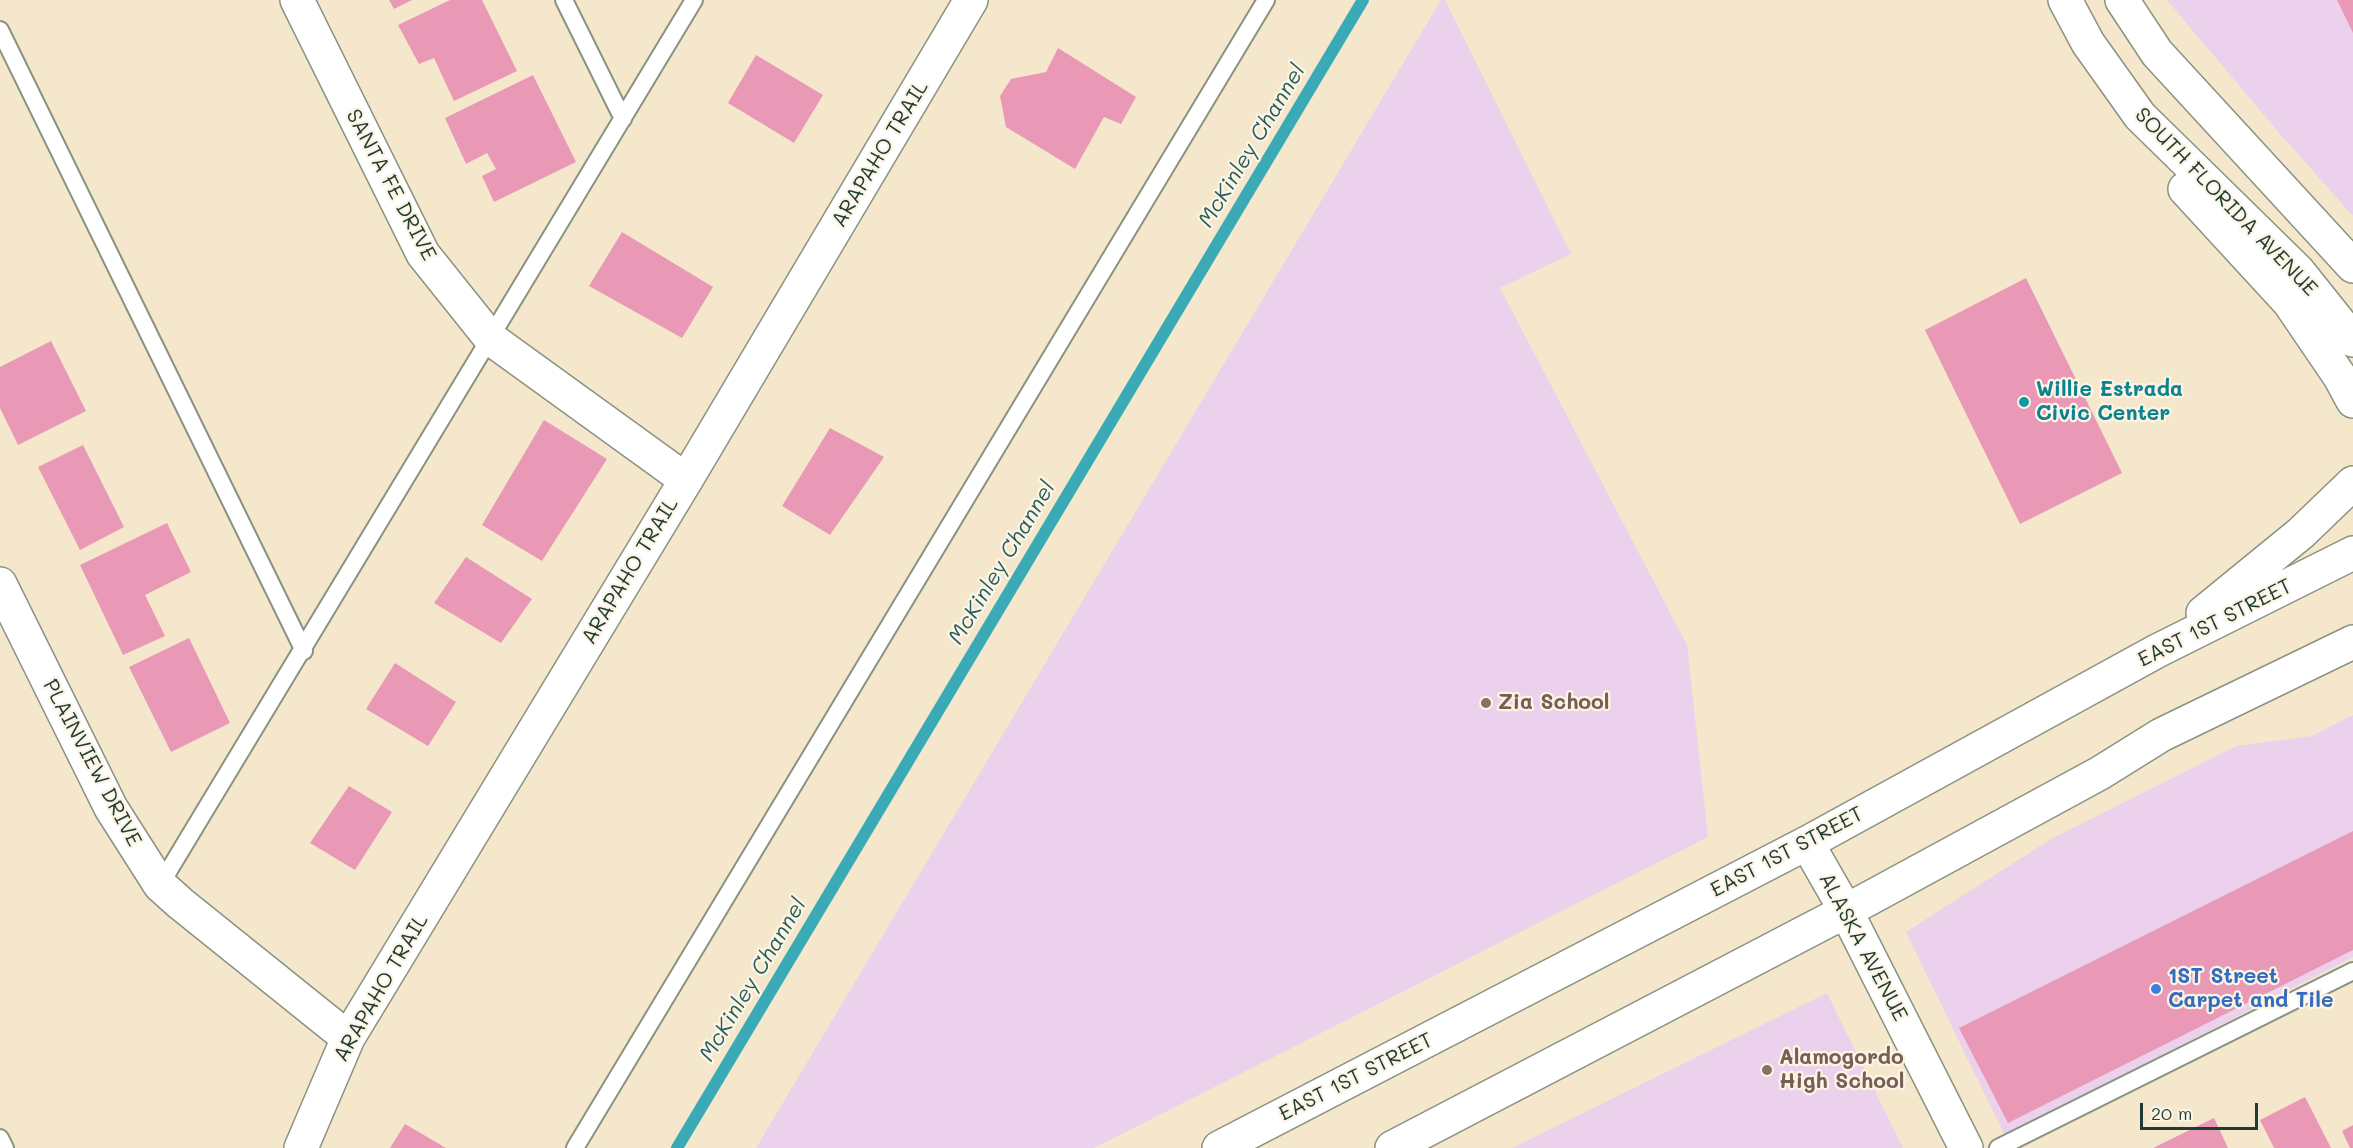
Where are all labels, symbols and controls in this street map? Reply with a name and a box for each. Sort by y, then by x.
water label: McKinley Channel [1193,60,1311,232]
street label: ARAPAHO TRAIL [826,76,934,232]
street label: SOUTH FLORIDA AVENUE [2129,103,2323,301]
street label: SANTA FE DRIVE [340,105,442,265]
place label: Willie Estrada Civic Center [2036,377,2183,427]
marker: Willie Estrada Civic Center [2017,395,2031,409]
water label: McKinley Channel [943,477,1061,649]
street label: ARAPAHO TRAIL [576,493,684,649]
street label: EAST 1ST STREET [2134,573,2296,673]
street label: PLAINVIEW DRIVE [37,675,147,851]
place label: Zia School [1498,690,1610,716]
marker: Zia School [1479,696,1493,710]
street label: EAST 1ST STREET [1706,801,1868,903]
street label: ALASKA AVENUE [1813,869,1913,1025]
water label: McKinley Channel [694,894,812,1066]
street label: ARAPAHO TRAIL [328,910,434,1066]
place label: 1ST Street Carpet and Tile [2168,964,2334,1014]
marker: 1ST Street Carpet and Tile [2149,982,2163,996]
street label: EAST 1ST STREET [1275,1027,1437,1127]
place label: Alamogordo High School [1779,1045,1904,1095]
marker: Alamogordo High School [1760,1063,1774,1077]
scale bar [2143,1091,2262,1129]
text: 20 m [2151,1101,2192,1125]

